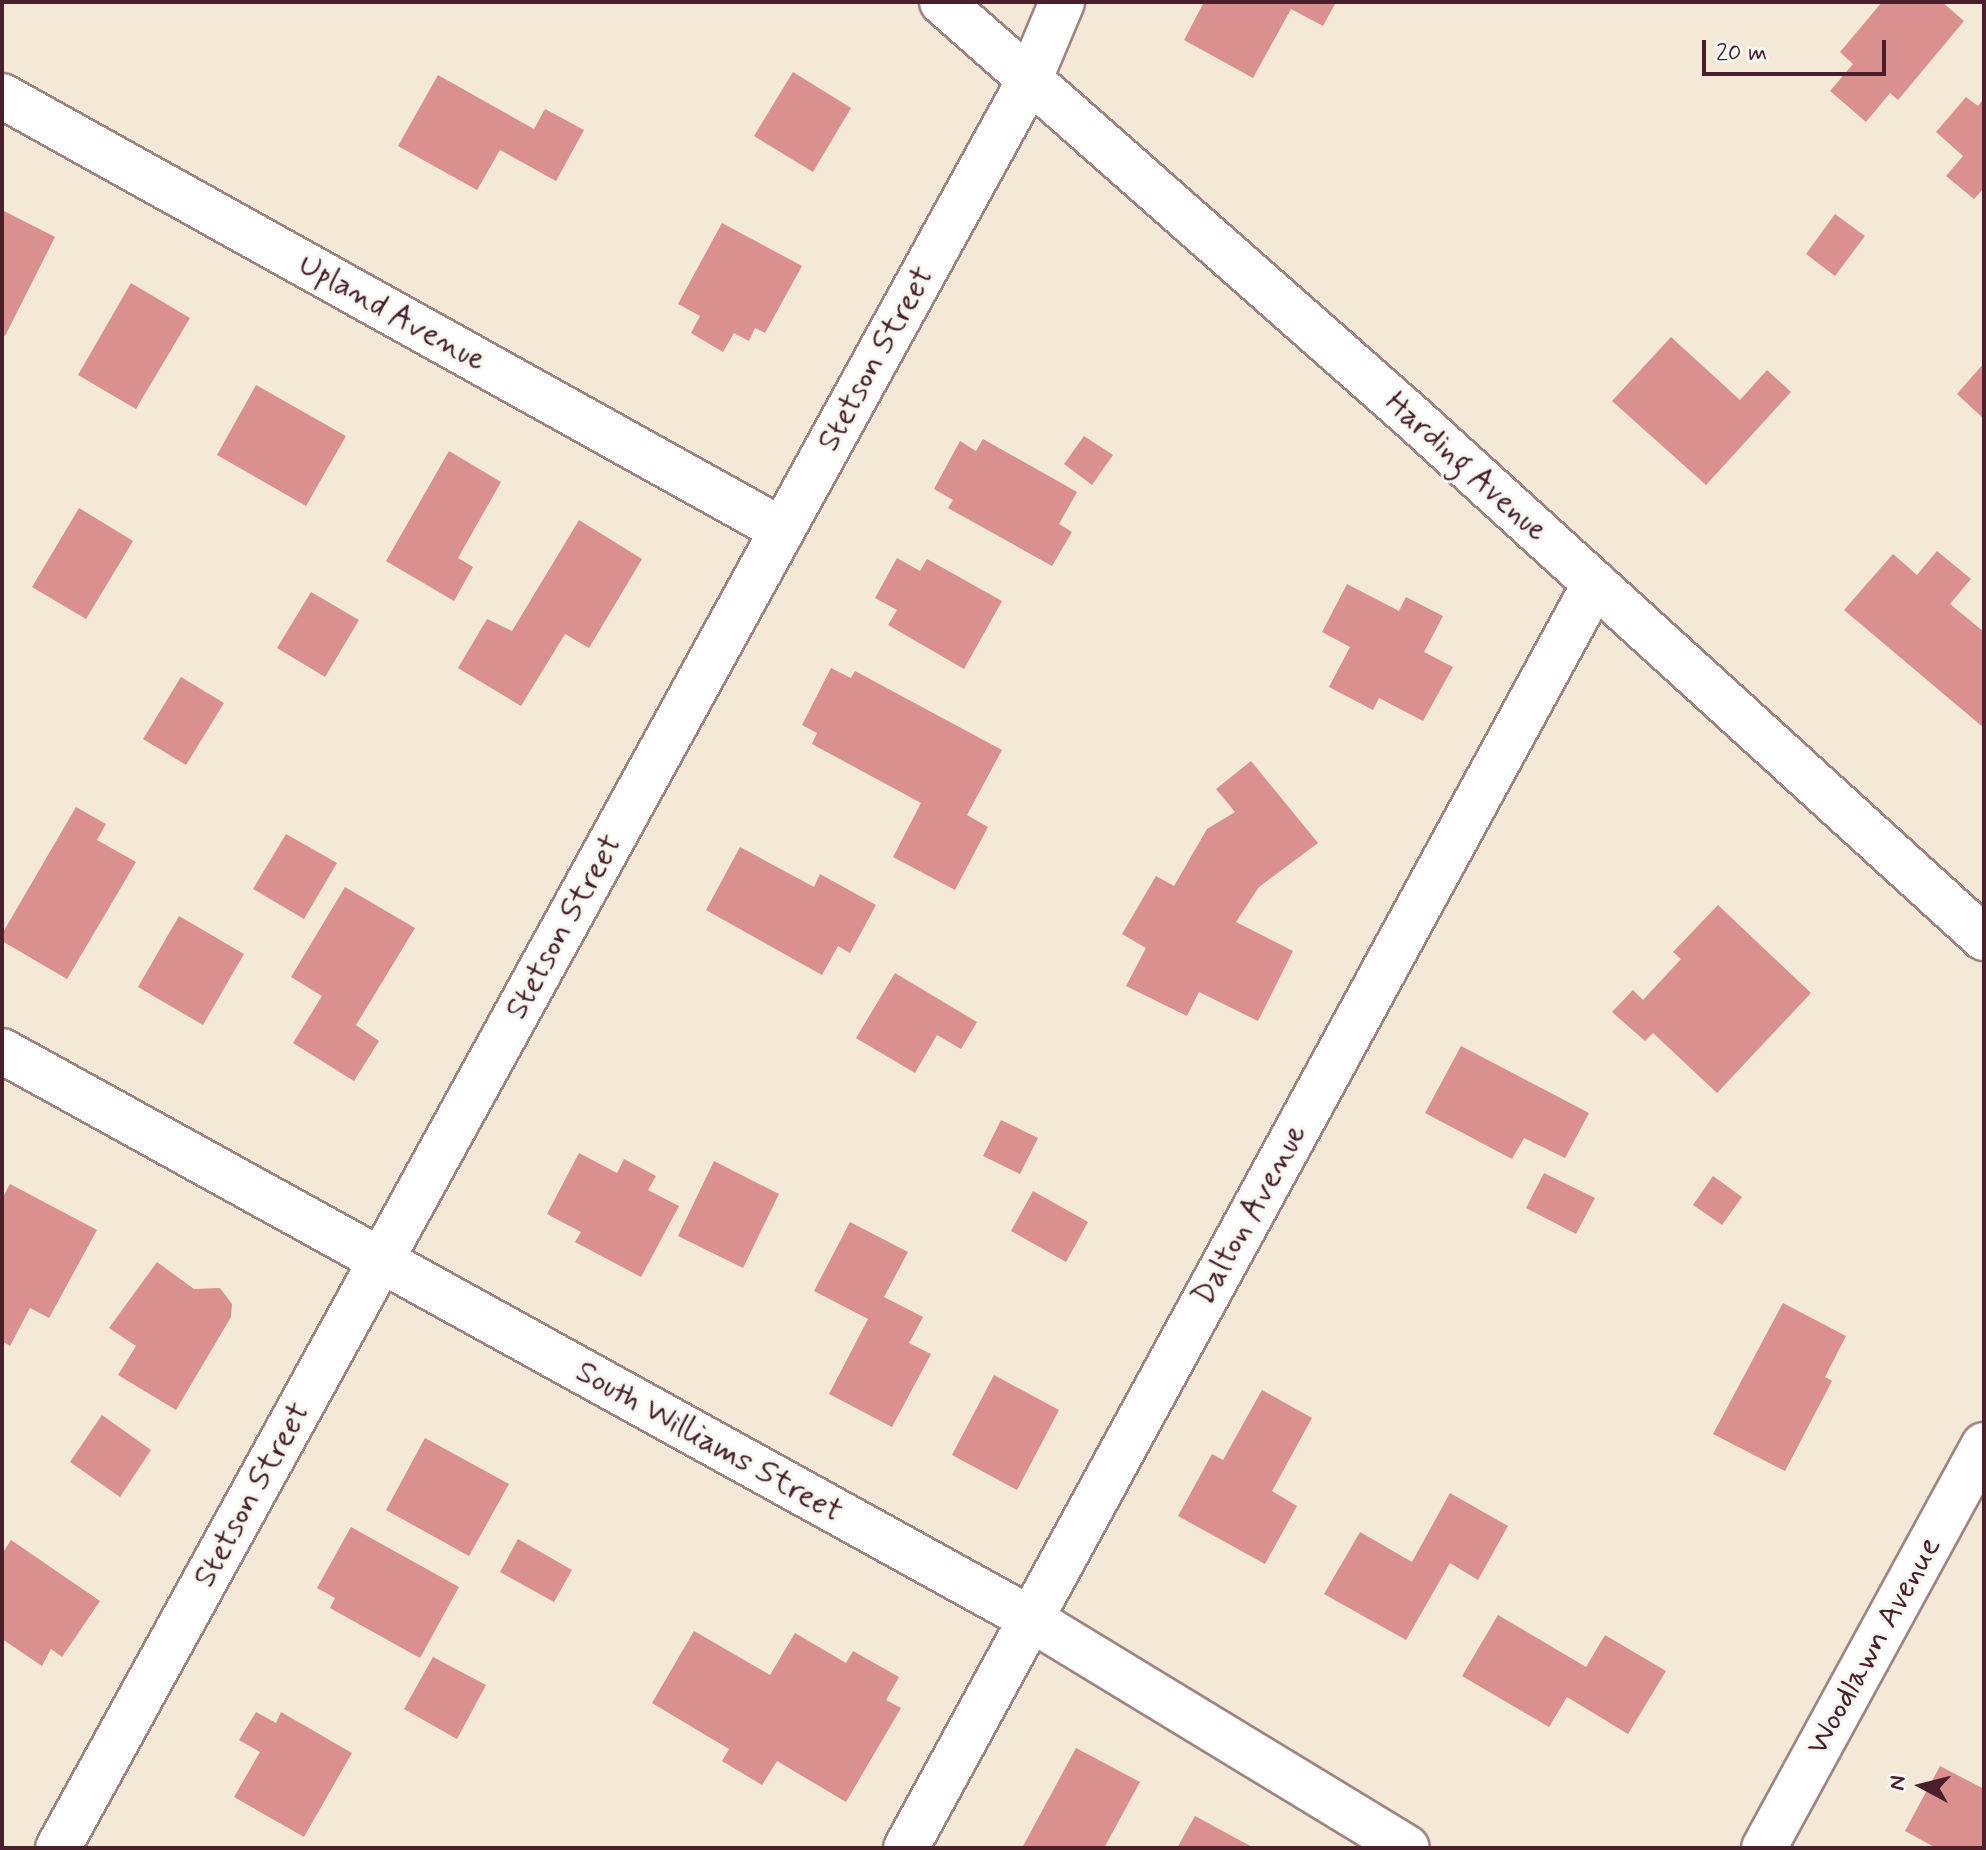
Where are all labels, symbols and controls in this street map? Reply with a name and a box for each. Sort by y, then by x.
scale bar [1706,24,1890,74]
text: 20 m [1716,38,1767,69]
street label: Upland Avenue [293,246,491,380]
street label: Stetson Street [810,261,942,457]
street label: Harding Avenue [1374,381,1558,553]
street label: Stetson Street [498,829,630,1025]
street label: Dalton Avenue [1185,1119,1315,1311]
street label: South Williams Street [570,1353,848,1531]
street label: Stetson Street [186,1397,318,1593]
street label: Woodlawn Avenue [1798,1529,1950,1763]
north arrow [1882,1746,1962,1826]
text: N [1883,1774,1913,1792]

